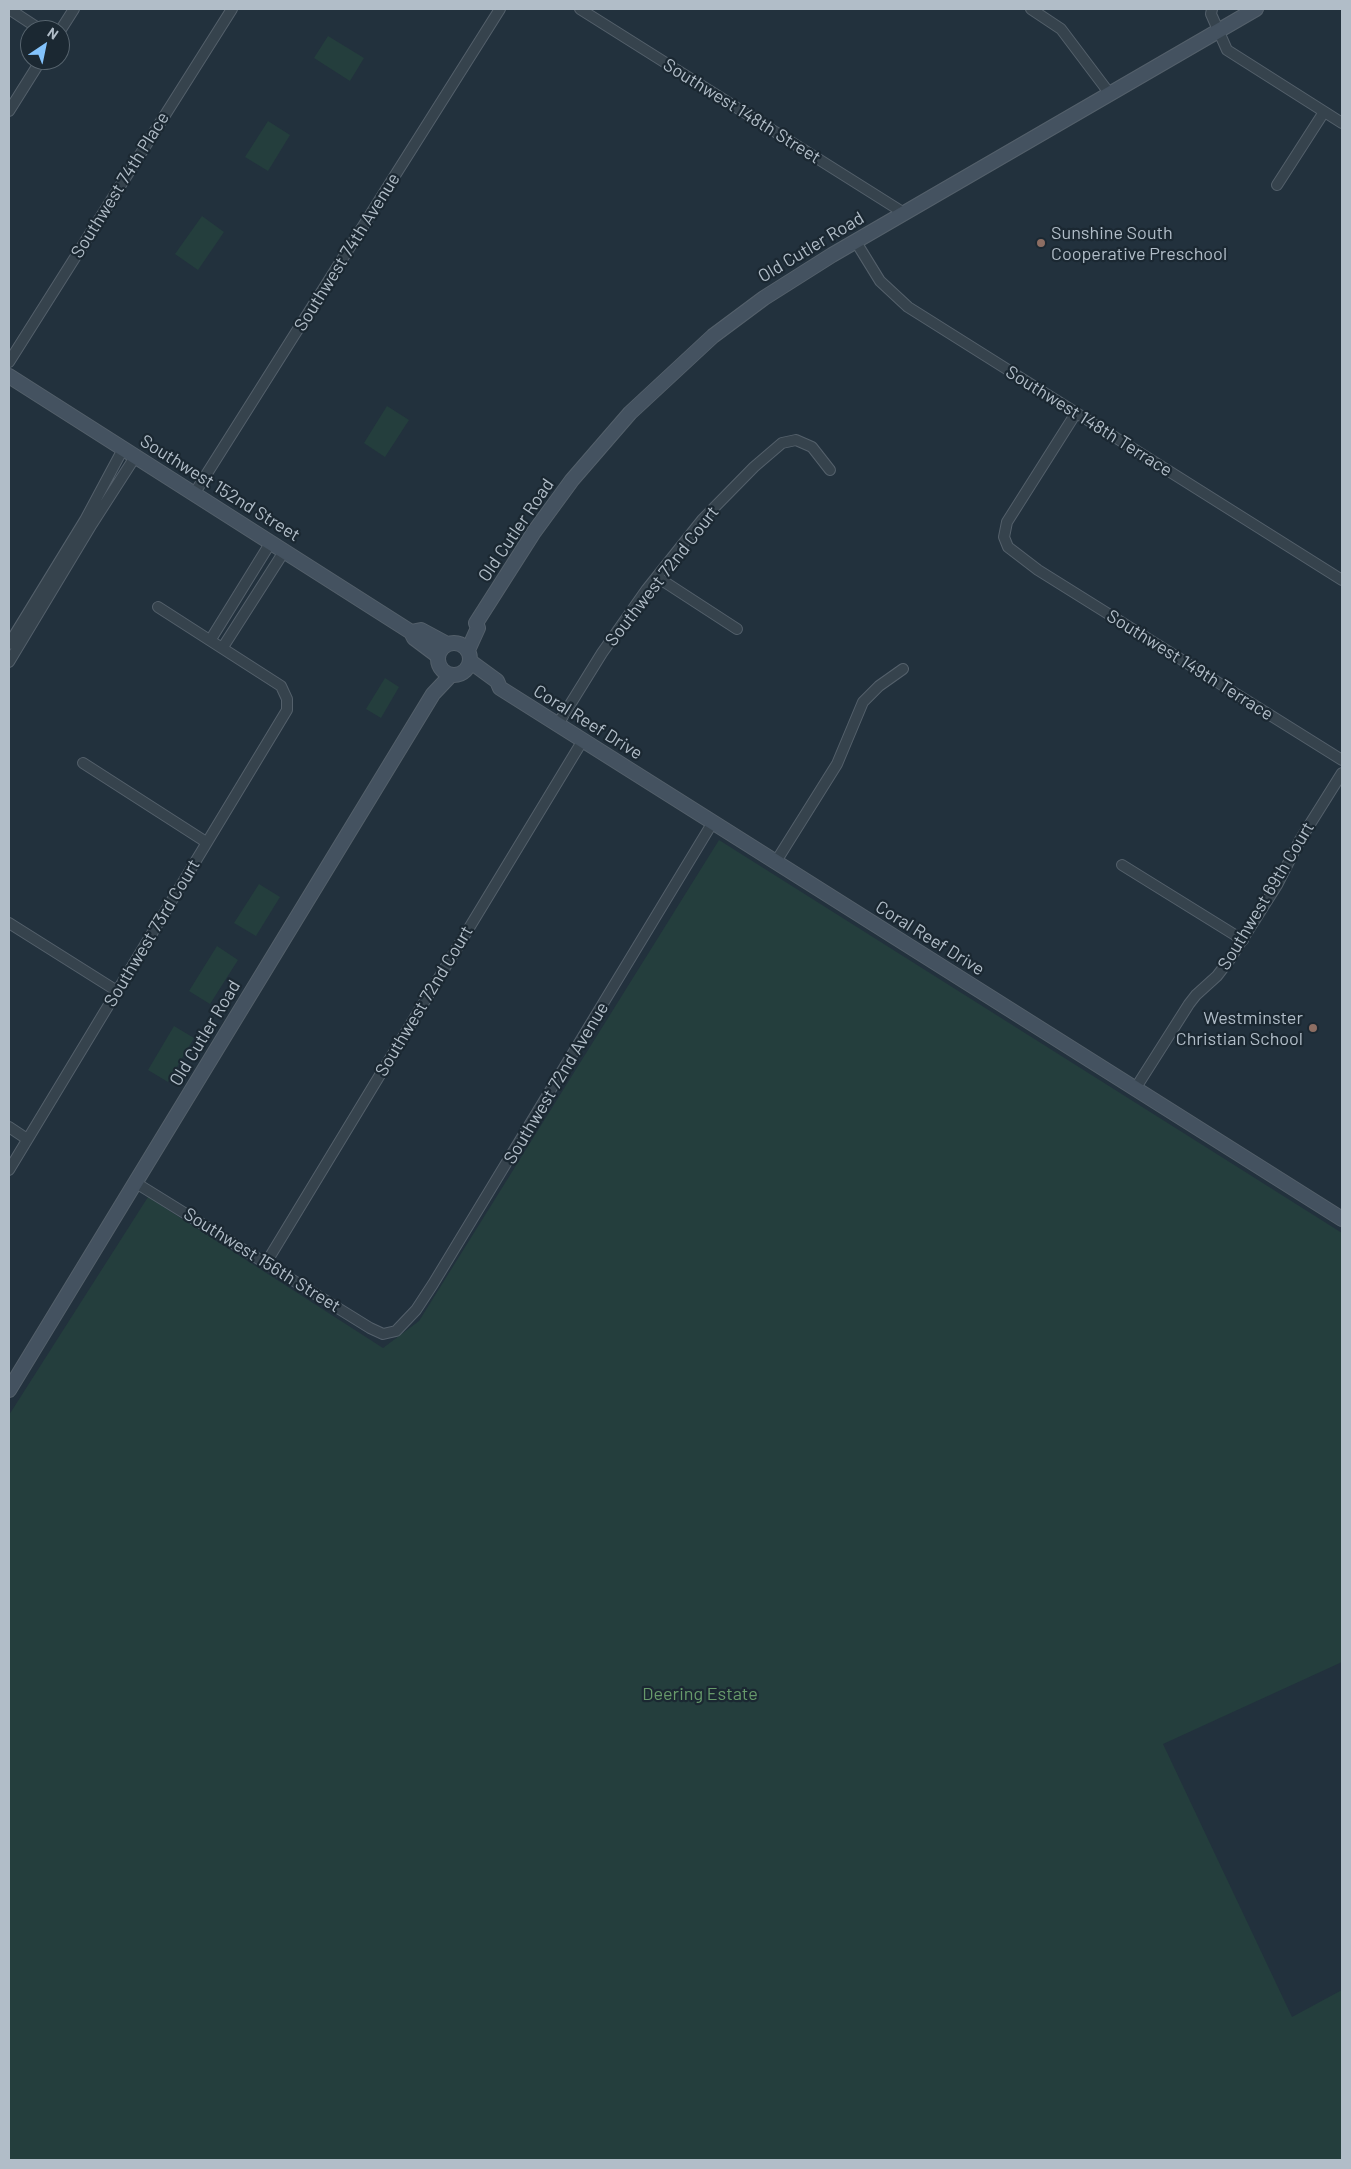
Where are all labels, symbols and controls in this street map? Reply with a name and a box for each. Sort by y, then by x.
north arrow [20,20,70,70]
text: N [44,23,62,43]
street label: Southwest 148th Street [659,54,825,168]
street label: Southwest 74th Place [66,108,174,262]
street label: Southwest 74th Avenue [289,169,405,335]
street label: Old Cutler Road [754,207,868,287]
place label: Sunshine South Cooperative Preschool [1051,222,1227,264]
marker: Sunshine South Cooperative Preschool [1035,237,1047,249]
street label: Southwest 148th Terrace [1002,361,1176,481]
street label: Southwest 152nd Street [136,430,304,546]
street label: Old Cutler Road [474,474,558,586]
street label: Southwest 72nd Court [601,502,723,650]
street label: Southwest 149th Terrace [1103,605,1277,725]
street label: Coral Reef Drive [530,680,646,764]
street label: Southwest 69th Court [1213,818,1319,974]
street label: Southwest 73rd Court [99,855,205,1011]
street label: Coral Reef Drive [872,896,988,980]
street label: Southwest 72nd Court [370,922,478,1080]
street label: Old Cutler Road [165,976,245,1090]
street label: Southwest 72nd Avenue [499,998,613,1168]
place label: Westminster Christian School [1176,1007,1303,1050]
marker: Westminster Christian School [1307,1022,1319,1034]
street label: Southwest 156th Street [180,1203,344,1317]
park label: Deering Estate [642,1683,758,1705]

